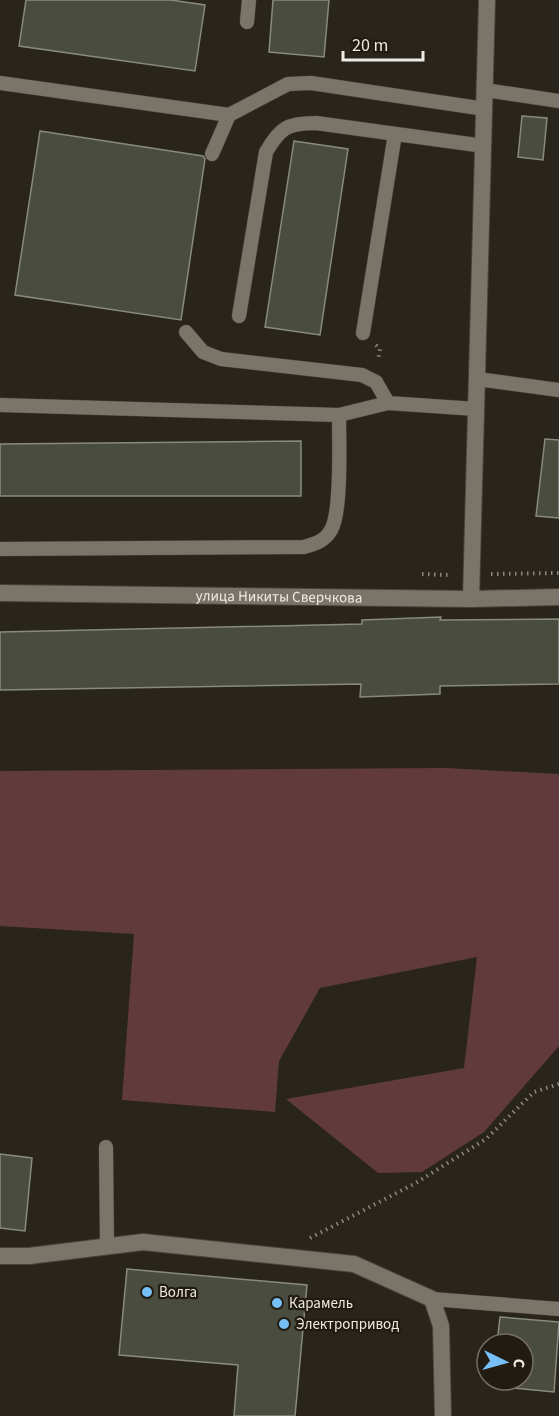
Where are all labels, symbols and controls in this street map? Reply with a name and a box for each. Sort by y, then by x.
scale bar [343,24,422,62]
text: 20 m [352,33,388,58]
street label: улица Никиты Сверчкова [195,585,362,608]
place label: Волга [159,1282,197,1303]
marker: Волга [140,1285,154,1299]
place label: Карамель [289,1293,353,1314]
marker: Карамель [270,1296,284,1310]
place label: Электропривод [296,1314,399,1335]
marker: Электропривод [277,1317,291,1331]
north arrow [475,1332,535,1392]
text: С [508,1358,530,1369]

